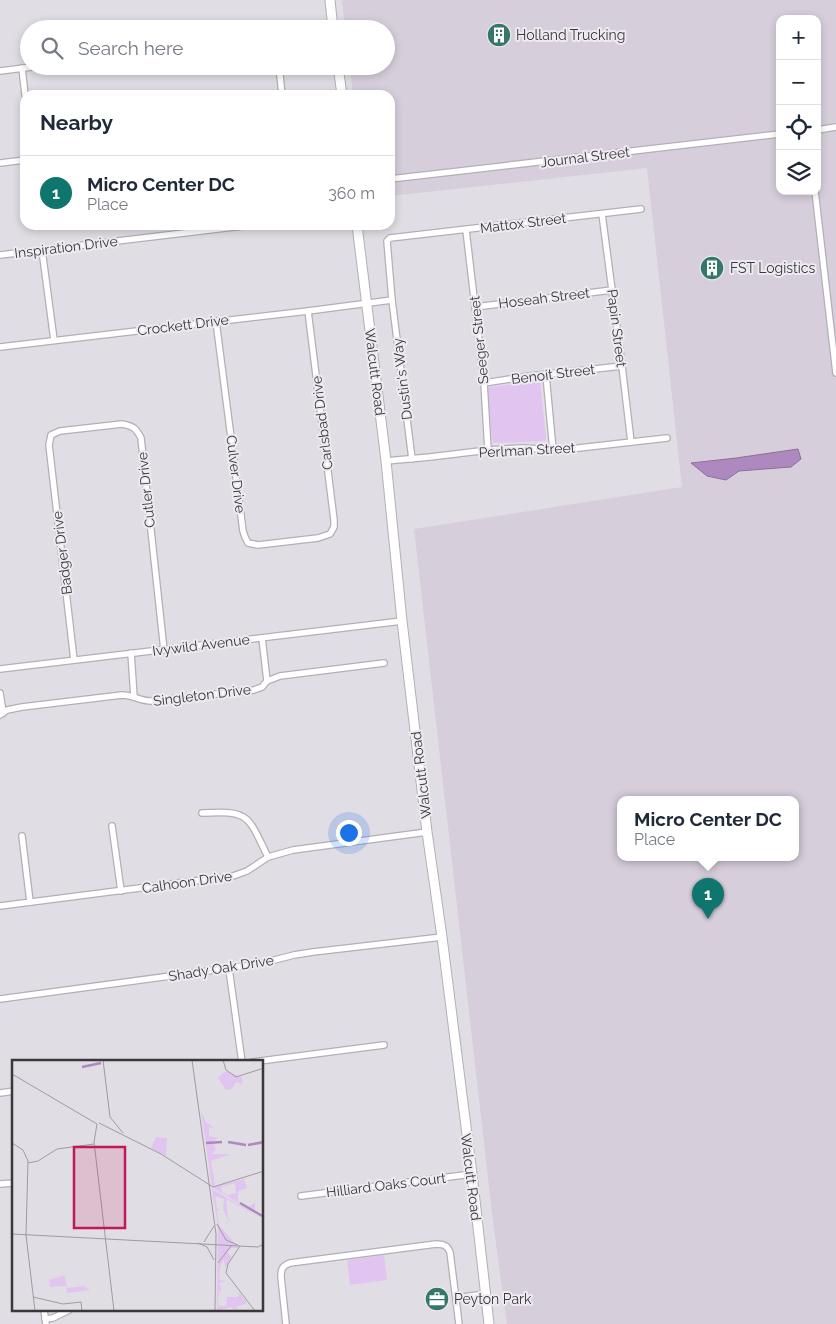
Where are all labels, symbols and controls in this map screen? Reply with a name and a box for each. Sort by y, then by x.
map controls [776,15,821,195]
button: + [776,15,821,60]
search box [20,20,395,75]
building icon: Holland Trucking [486,22,512,48]
place label: Holland Trucking [516,27,625,43]
icon: search [38,34,66,62]
text: Search here [78,37,184,59]
button: − [776,60,821,105]
button: locate [776,105,821,150]
text: Nearby [40,110,113,135]
street label: Journal Street [539,144,631,170]
button: layers [776,150,821,195]
text: Micro Center DC [87,173,235,195]
text: 1 [52,184,60,203]
text: 360 m [328,184,375,203]
text: Place [87,195,128,214]
street label: Mattox Street [479,210,567,236]
street label: Inspiration Drive [14,233,118,261]
building icon: FST Logistics [699,255,725,281]
place label: FST Logistics [730,260,815,276]
street label: Hoseah Street [498,284,591,312]
street label: Papin Street [604,288,630,368]
street label: Seeger Street [466,295,492,385]
street label: Crockett Drive [136,311,230,339]
street label: Walcutt Road [362,327,388,417]
street label: Dustin's Way [389,337,415,421]
street label: Benoit Street [510,361,596,387]
street label: Carlsbad Drive [308,375,336,471]
street label: Culver Drive [223,434,249,514]
street label: Perlman Street [478,439,576,461]
street label: Cutler Drive [134,451,158,529]
street label: Badger Drive [49,510,75,596]
street label: Ivywild Avenue [152,631,250,659]
street label: Singleton Drive [152,681,252,709]
street label: Walcutt Road [408,730,434,820]
popup [617,796,799,861]
text: Micro Center DC [634,808,782,830]
your location [336,820,362,846]
text: Place [634,830,675,849]
street label: Calhoon Drive [141,868,233,896]
pin: 1 [692,878,724,919]
street label: Shady Oak Drive [167,952,275,984]
inset map [12,1060,264,1312]
street label: Walcutt Road [458,1132,484,1222]
street label: Hilliard Oaks Court [325,1170,447,1200]
office icon: Peyton Park [424,1286,450,1312]
place label: Peyton Park [454,1291,532,1307]

